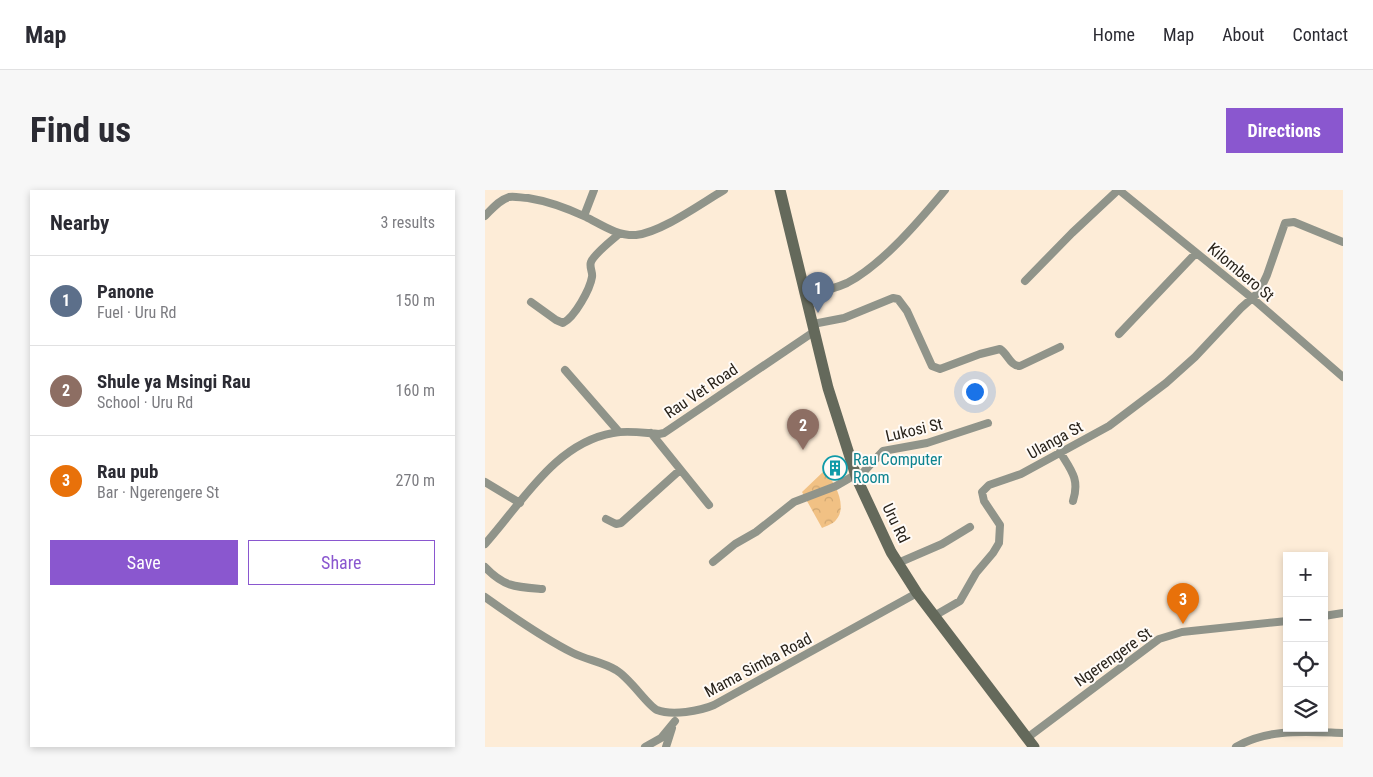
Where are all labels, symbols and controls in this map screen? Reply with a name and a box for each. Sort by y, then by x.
text: Map [25,21,66,49]
text: Home [1093,24,1135,45]
text: Map [1163,24,1194,45]
text: About [1222,24,1264,45]
text: Contact [1292,24,1348,45]
button: Directions [1226,108,1343,153]
text: Find us [30,110,131,151]
text: Nearby [50,211,109,235]
text: 3 results [380,213,435,232]
street label: Kilombero St [1204,239,1278,305]
pin: 1 [802,272,834,313]
text: Panone [97,280,154,303]
text: 1 [62,291,70,310]
text: 150 m [396,291,435,310]
text: Fuel · Uru Rd [97,303,176,322]
street label: Rau Vet Road [661,360,741,422]
text: Shule ya Msingi Rau [97,370,251,393]
your location [962,379,988,405]
text: 2 [62,381,70,400]
text: 160 m [396,381,435,400]
text: School · Uru Rd [97,393,193,412]
pin: 2 [787,409,819,450]
street label: Lukosi St [884,414,945,446]
street label: Ulanga St [1024,417,1086,463]
place label: Rau Computer Room [853,450,943,487]
building icon: Rau Computer Room [822,455,848,481]
text: Rau pub [97,460,158,483]
text: 3 [62,471,70,490]
text: 270 m [396,471,435,490]
text: Bar · Ngerengere St [97,483,219,502]
street label: Uru Rd [878,500,914,546]
button: Save [50,540,238,585]
button: Share [248,540,435,585]
map controls [1283,552,1328,732]
button: + [1283,552,1328,597]
pin: 3 [1167,583,1199,624]
button: − [1283,597,1328,642]
street label: Ngerengere St [1071,623,1155,690]
street label: Mama Simba Road [701,629,815,701]
button: locate [1283,642,1328,687]
button: layers [1283,687,1328,732]

